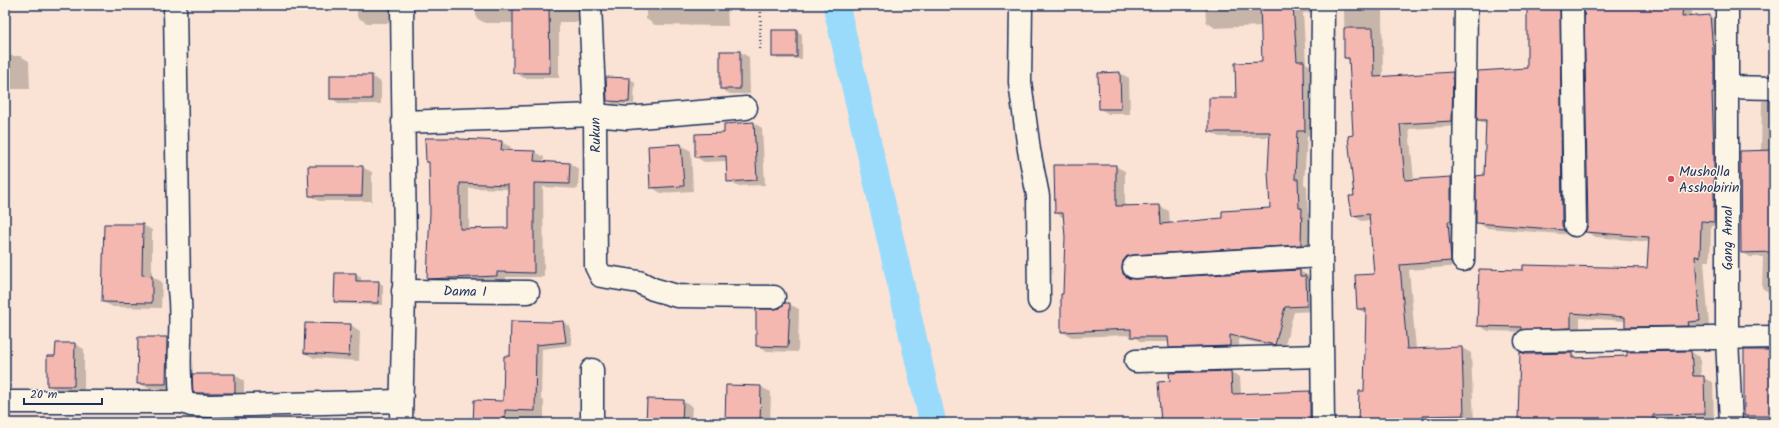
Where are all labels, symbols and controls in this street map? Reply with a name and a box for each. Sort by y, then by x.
street label: Rukun [585,117,607,153]
place label: Musholla Asshobirin [1679,161,1739,199]
marker: Musholla Asshobirin [1666,174,1676,184]
street label: Gang Amal [1717,205,1739,270]
street label: Dama I [443,281,487,303]
scale bar [24,380,102,406]
text: 20 m [30,385,58,404]

